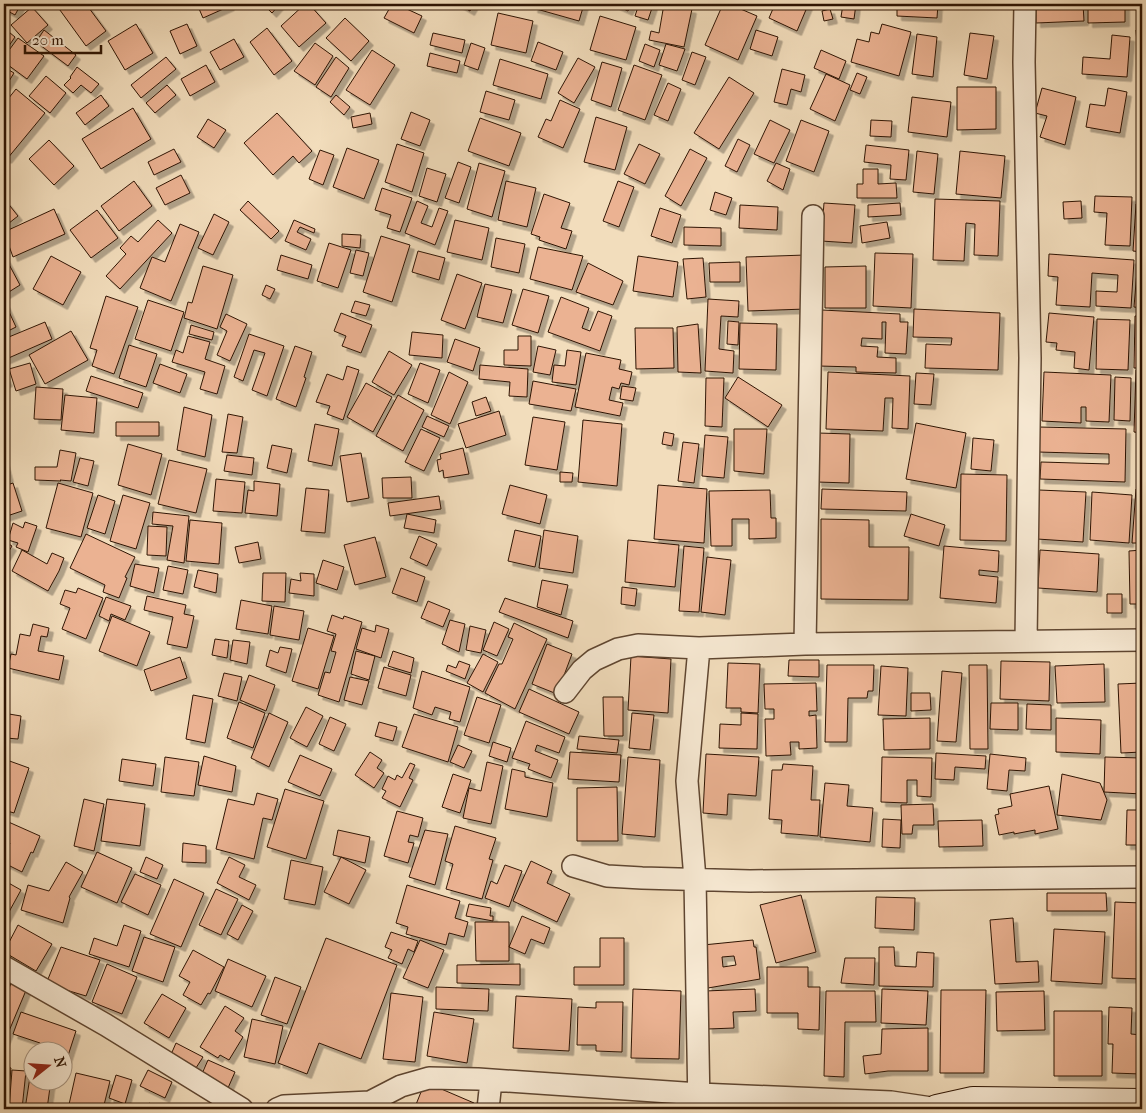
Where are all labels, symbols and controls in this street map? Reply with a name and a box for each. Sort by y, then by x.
scale bar [25,22,101,54]
text: 20 m [32,31,64,49]
north arrow [22,1040,72,1090]
text: N [50,1055,70,1070]

